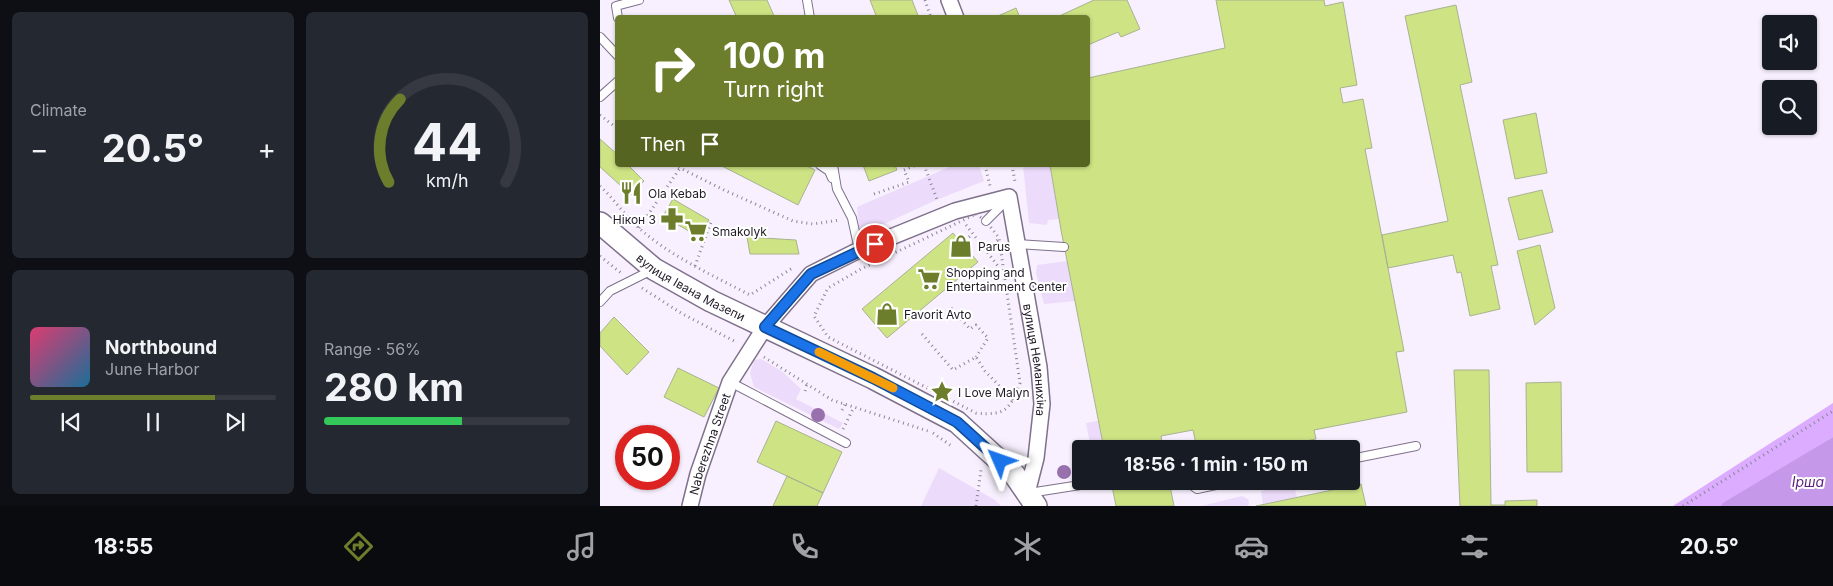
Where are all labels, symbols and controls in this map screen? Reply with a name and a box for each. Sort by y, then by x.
map controls [1762,15,1817,135]
button: sound [1762,15,1817,70]
text: 100 m [723,34,826,76]
icon: right [640,35,705,100]
text: Turn right [723,76,824,102]
button: search [1762,80,1817,135]
text: Climate [30,100,87,120]
text: 44 [412,111,482,174]
text: 20.5° [102,125,204,171]
icon: arrive [696,130,724,158]
text: − [30,132,49,166]
text: + [257,132,276,166]
text: Then [640,133,686,156]
text: km/h [426,170,468,191]
restaurant icon: Ola Kebab [618,180,644,206]
place label: Ola Kebab [648,186,706,201]
pharmacy icon: Нікон 3 [659,206,685,232]
place label: Нікон 3 [613,212,656,227]
supermarket icon: Smakolyk [683,218,709,244]
pin [854,223,896,265]
place label: Smakolyk [712,224,767,239]
icon: arrive [861,230,889,258]
shop icon: Parus [948,233,974,259]
place label: Parus [978,239,1010,254]
street label: вулиця Івана Мазепи [634,250,748,324]
place label: Shopping and Entertainment Center [946,265,1067,294]
supermarket icon: Shopping and Entertainment Center [916,266,942,292]
shop icon: Favorit Avto [874,301,900,327]
street label: вулиця Неманихіна [1020,302,1050,417]
place label: Favorit Avto [904,307,971,322]
text: Northbound [105,336,217,359]
text: Range · 56% [324,339,421,359]
text: June Harbor [105,359,199,379]
text: 280 km [324,364,464,410]
place icon: I Love Malyn [929,379,955,405]
place label: I Love Malyn [958,385,1030,400]
street label: Naberezhna Street [686,391,733,496]
icon: previous [57,408,85,436]
icon: pause [139,408,167,436]
icon: next [221,408,249,436]
speed limit sign: 50 [615,425,680,490]
position arrow [973,434,1025,486]
text: 18:56 · 1 min · 150 m [1124,453,1308,476]
water label: Ірша [1792,473,1825,490]
icon: directions [341,529,376,564]
icon: music [564,529,599,564]
icon: phone [787,529,822,564]
icon: climate [1010,529,1045,564]
icon: car [1234,529,1269,564]
icon: filters [1457,529,1492,564]
text: 18:55 [94,533,153,559]
text: 20.5° [1680,533,1739,559]

